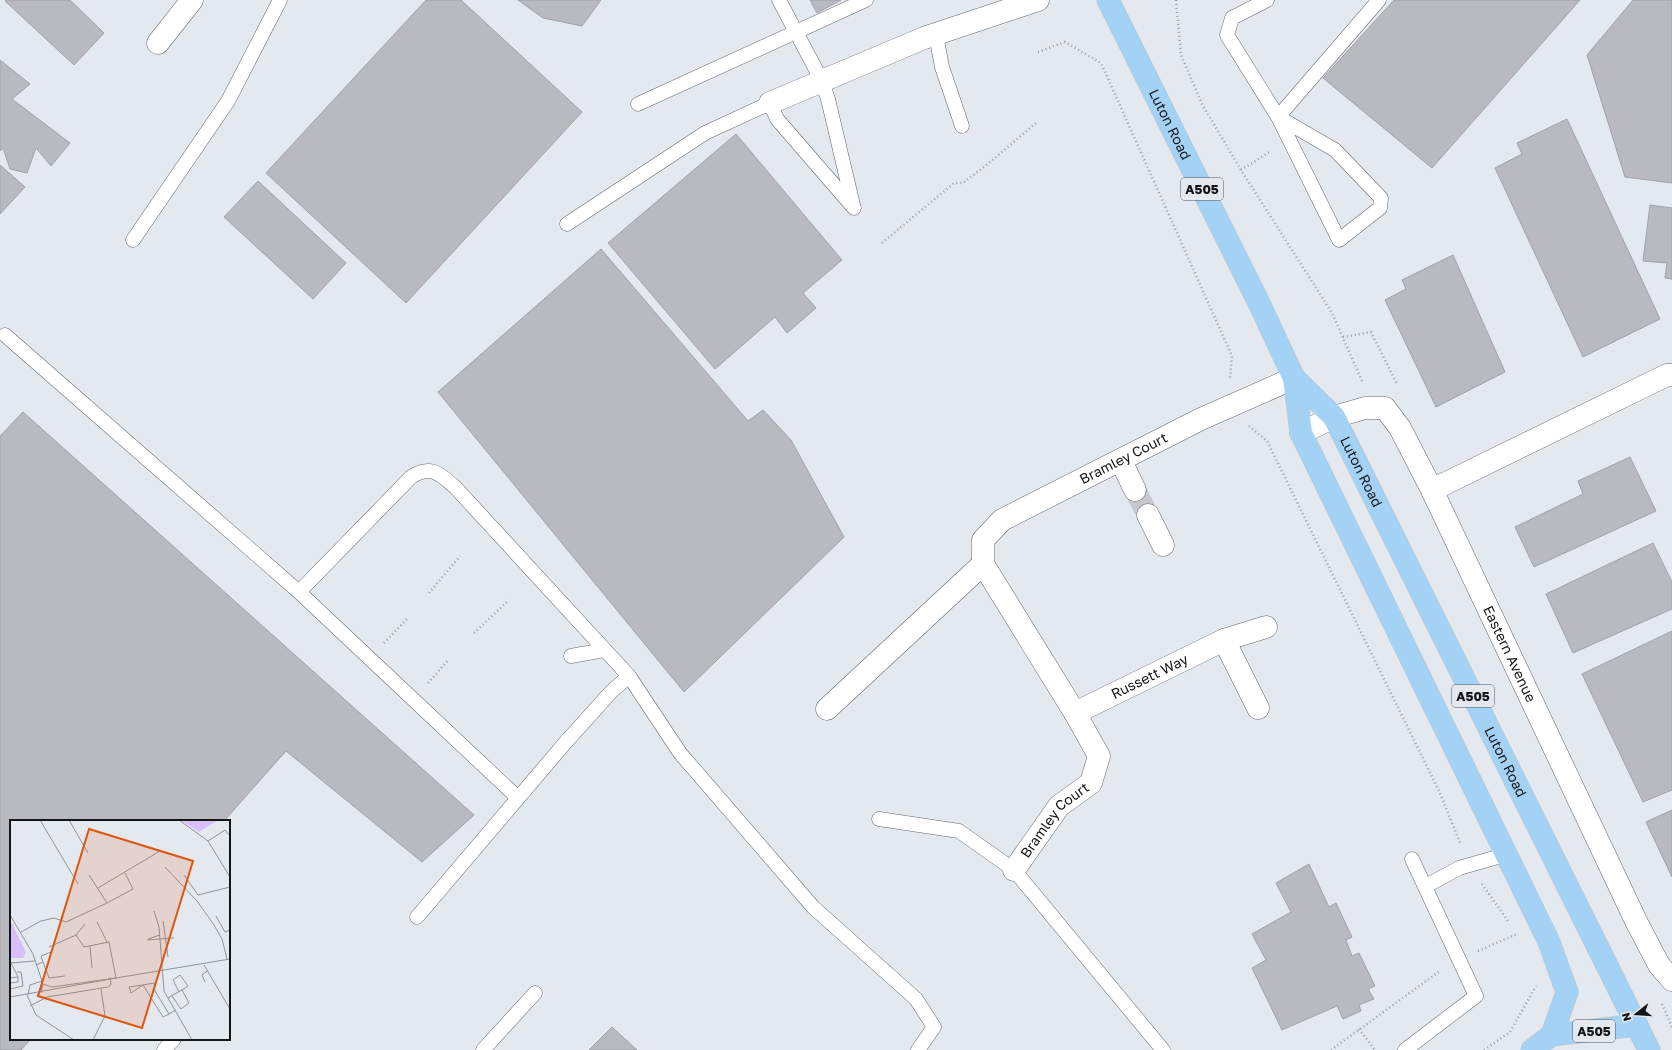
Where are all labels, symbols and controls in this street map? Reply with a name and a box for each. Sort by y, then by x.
street label: Luton Road [1146,86,1195,162]
road number: A505 [1181,178,1223,200]
street label: Bramley Court [1076,429,1170,487]
street label: Luton Road [1337,433,1386,510]
street label: Eastern Avenue [1480,603,1540,705]
street label: Russett Way [1108,650,1191,702]
road number: A505 [1452,685,1494,707]
street label: Luton Road [1481,723,1531,800]
street label: Bramley Court [1016,778,1092,861]
inset map [10,820,230,1040]
north arrow [1616,994,1656,1034]
text: N [1619,1011,1633,1023]
road number: A505 [1573,1020,1615,1042]

